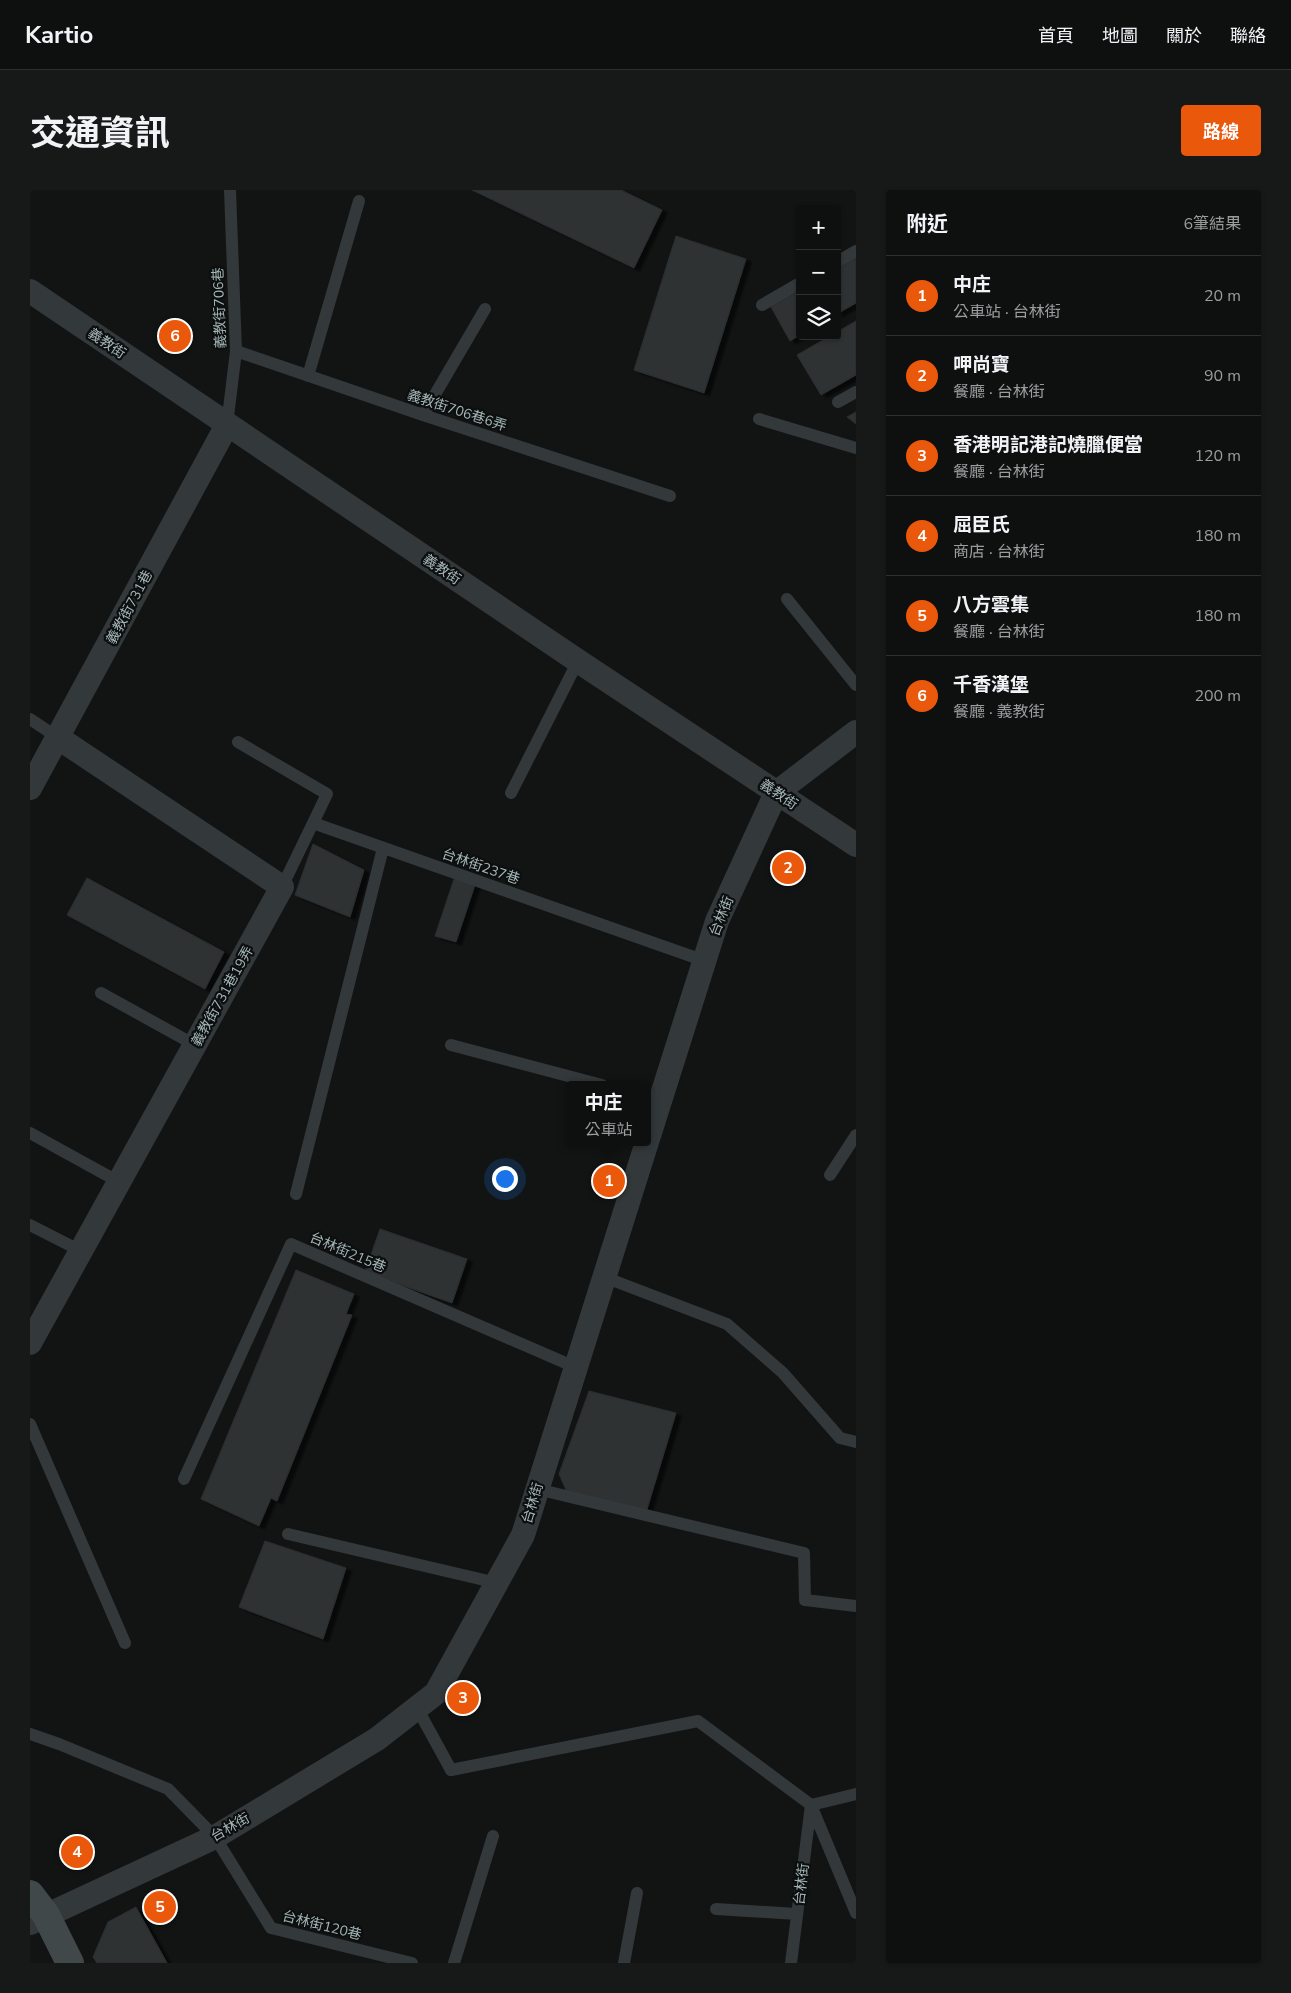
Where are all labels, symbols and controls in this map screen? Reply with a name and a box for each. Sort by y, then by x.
text: Kartio [25,19,93,51]
text: 首頁 [1038,24,1074,48]
text: 地圖 [1102,24,1138,48]
text: 關於 [1166,24,1202,48]
text: 聯絡 [1230,24,1266,48]
button: 路線 [1181,105,1261,156]
text: 交通資訊 [30,110,170,157]
map controls [796,205,841,340]
button: + [796,205,841,250]
text: 附近 [906,210,948,238]
text: 6筆結果 [1183,213,1241,235]
button: − [796,250,841,295]
street label: 義教街706巷 [209,267,230,349]
text: 中庄 [953,272,991,298]
text: 1 [917,285,927,307]
text: 20 m [1204,285,1241,307]
button: layers [796,295,841,340]
text: 公車站 · 台林街 [953,301,1061,323]
pin: 6 [159,317,191,355]
street label: 義教街 [84,324,129,363]
text: 呷尚寶 [953,352,1010,378]
text: 2 [917,365,927,387]
text: 90 m [1204,365,1241,387]
text: 餐廳 · 台林街 [953,381,1045,403]
street label: 義教街706巷6弄 [405,385,509,436]
text: 香港明記港記燒臘便當 [953,432,1143,458]
text: 3 [917,445,927,467]
text: 120 m [1194,445,1241,467]
text: 餐廳 · 台林街 [953,461,1045,483]
text: 屈臣氏 [953,512,1010,538]
text: 4 [917,525,927,547]
text: 180 m [1194,525,1241,547]
text: 商店 · 台林街 [953,541,1045,563]
street label: 義教街 [419,550,464,589]
street label: 義教街731巷 [102,567,157,648]
text: 八方雲集 [953,592,1029,618]
text: 5 [917,605,927,627]
text: 180 m [1194,605,1241,627]
text: 餐廳 · 台林街 [953,621,1045,643]
text: 千香漢堡 [953,672,1029,698]
text: 6 [917,685,927,707]
text: 200 m [1194,685,1241,707]
text: 餐廳 · 義教街 [953,701,1045,723]
street label: 義教街 [756,775,801,814]
street label: 台林街237巷 [439,844,522,889]
pin: 2 [772,849,804,887]
street label: 台林街 [705,893,738,939]
street label: 義教街731巷19弄 [187,943,258,1050]
popup [566,1081,651,1146]
text: 中庄 [584,1090,623,1116]
text: 公車站 [584,1119,633,1141]
pin: 1 [593,1162,625,1200]
your location [492,1166,518,1192]
street label: 台林街215巷 [307,1228,389,1277]
street label: 台林街 [517,1480,548,1526]
pin: 3 [447,1679,479,1717]
street label: 台林街 [207,1809,253,1846]
pin: 4 [61,1833,93,1871]
street label: 台林街 [790,1862,813,1906]
pin: 5 [144,1888,176,1926]
street label: 台林街120巷 [280,1906,364,1945]

